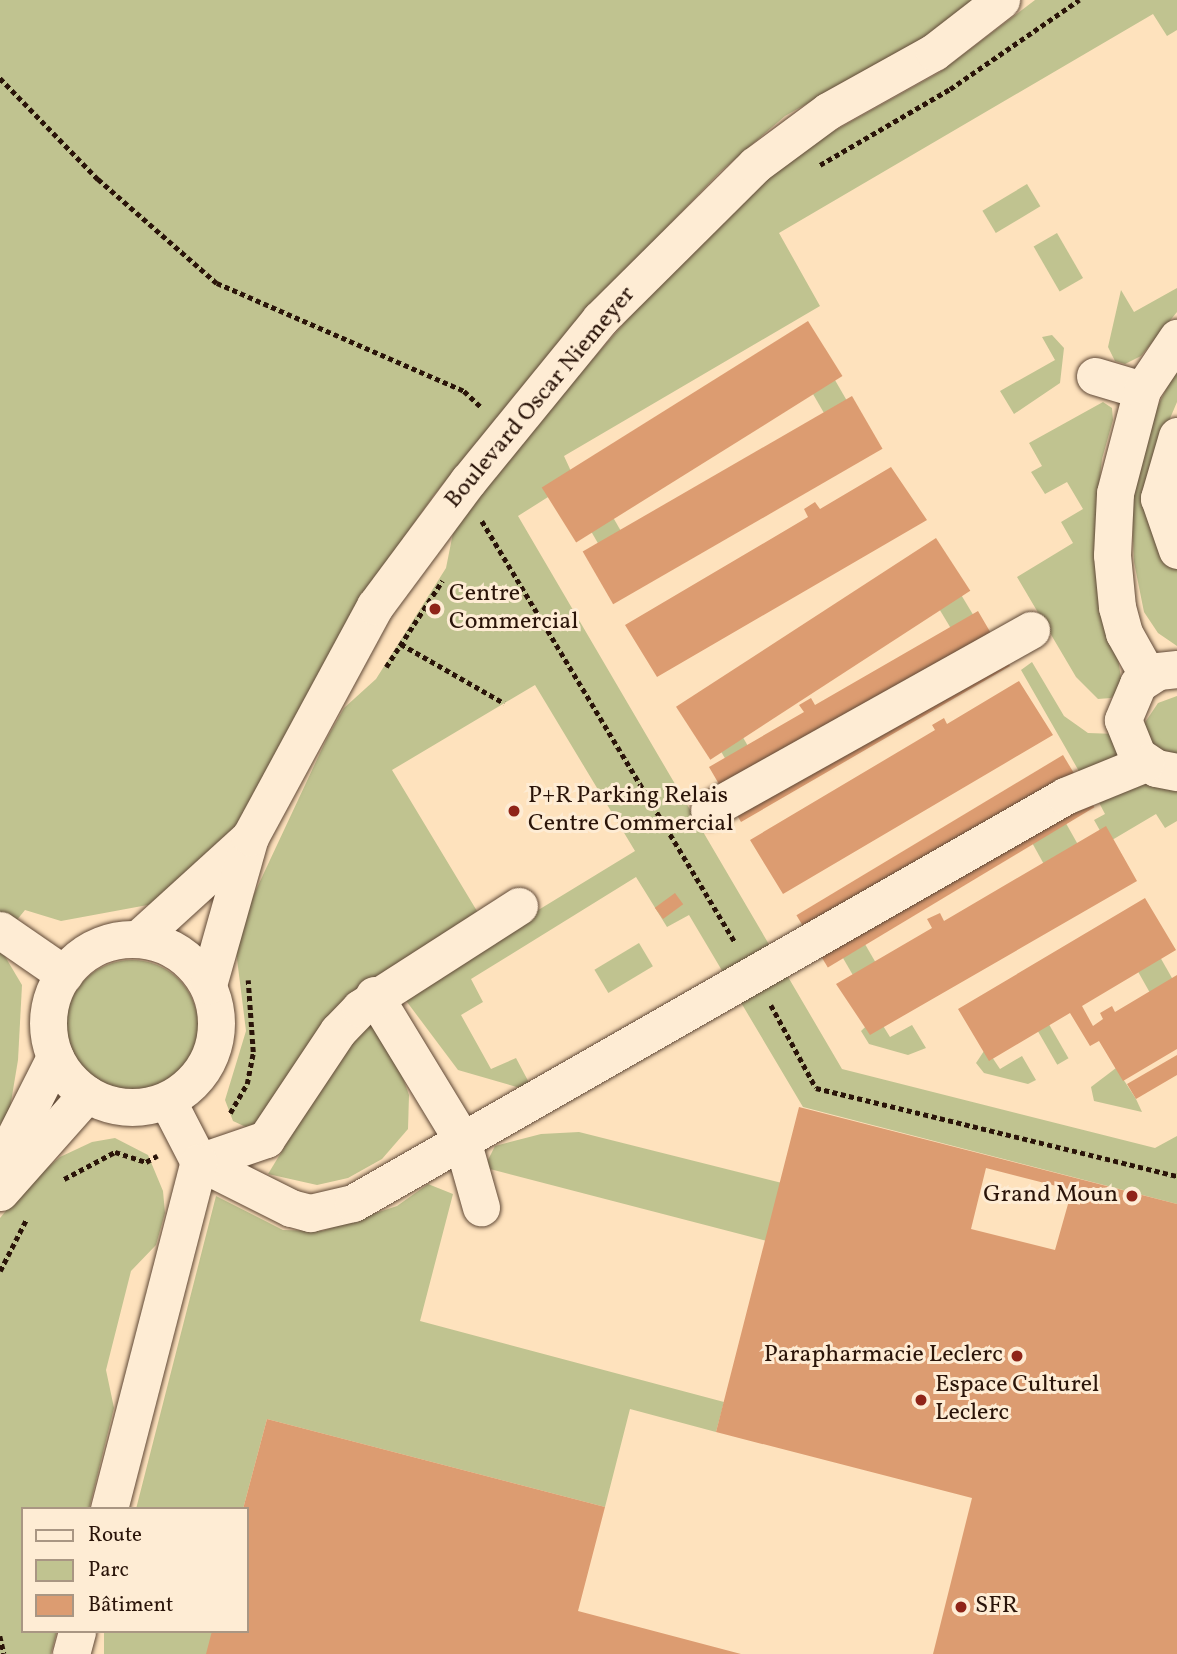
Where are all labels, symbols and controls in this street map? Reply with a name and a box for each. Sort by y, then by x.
street label: Boulevard Oscar Niemeyer [440,281,642,515]
place label: Centre Commercial [449,581,578,637]
marker: Centre Commercial [427,601,443,617]
place label: P+R Parking Relais Centre Commercial [528,783,733,839]
marker: P+R Parking Relais Centre Commercial [506,803,522,819]
place label: Grand Moun [983,1182,1118,1210]
marker: Grand Moun [1124,1188,1140,1204]
place label: Parapharmacie Leclerc [764,1342,1003,1370]
marker: Parapharmacie Leclerc [1009,1348,1025,1364]
place label: Espace Culturel Leclerc [935,1372,1099,1428]
marker: Espace Culturel Leclerc [913,1392,929,1408]
legend [21,1507,248,1633]
text: Route [88,1521,142,1550]
text: Parc [88,1556,129,1585]
text: Bâtiment [88,1591,173,1620]
place label: SFR [975,1593,1018,1621]
marker: SFR [953,1599,969,1615]

